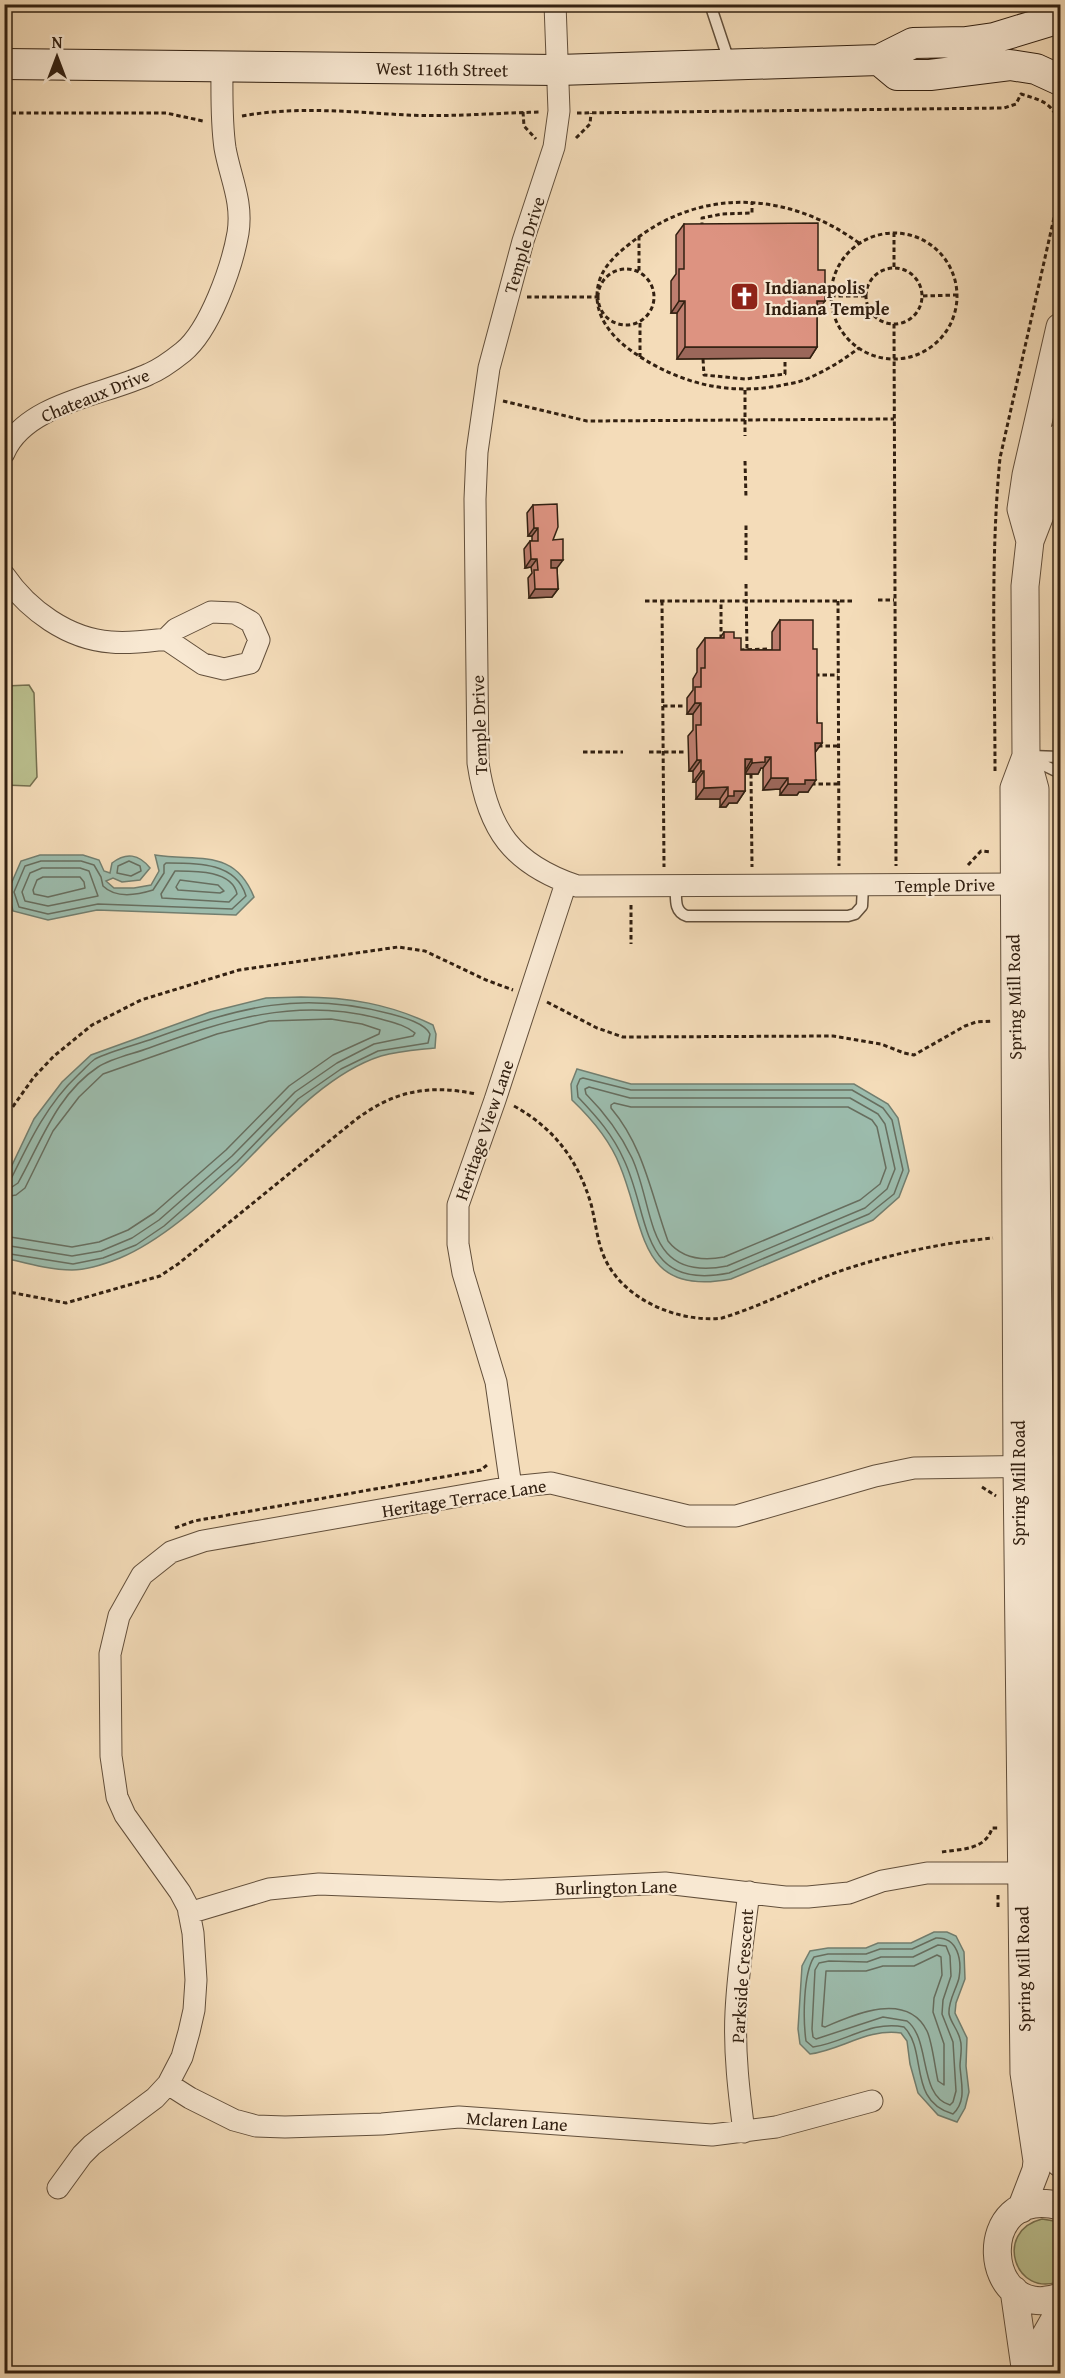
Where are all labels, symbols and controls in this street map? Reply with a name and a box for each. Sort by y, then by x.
north arrow [27,27,87,87]
text: N [52,30,63,54]
street label: West 116th Street [376,54,509,84]
street label: Temple Drive [496,193,552,297]
place label: Indianapolis Indiana Temple [765,274,890,322]
church icon: Indianapolis Indiana Temple [728,281,760,313]
street label: Chateaux Drive [37,361,153,429]
street label: Temple Drive [464,675,494,775]
street label: Temple Drive [895,871,995,899]
street label: Spring Mill Road [999,934,1029,1060]
street label: Heritage View Lane [447,1056,521,1204]
street label: Spring Mill Road [1005,1420,1032,1546]
street label: Heritage Terrace Lane [380,1472,548,1524]
street label: Burlington Lane [555,1872,677,1902]
street label: Spring Mill Road [1008,1906,1038,2032]
street label: Parkside Crescent [724,1907,760,2044]
street label: Mclaren Lane [465,2104,569,2138]

